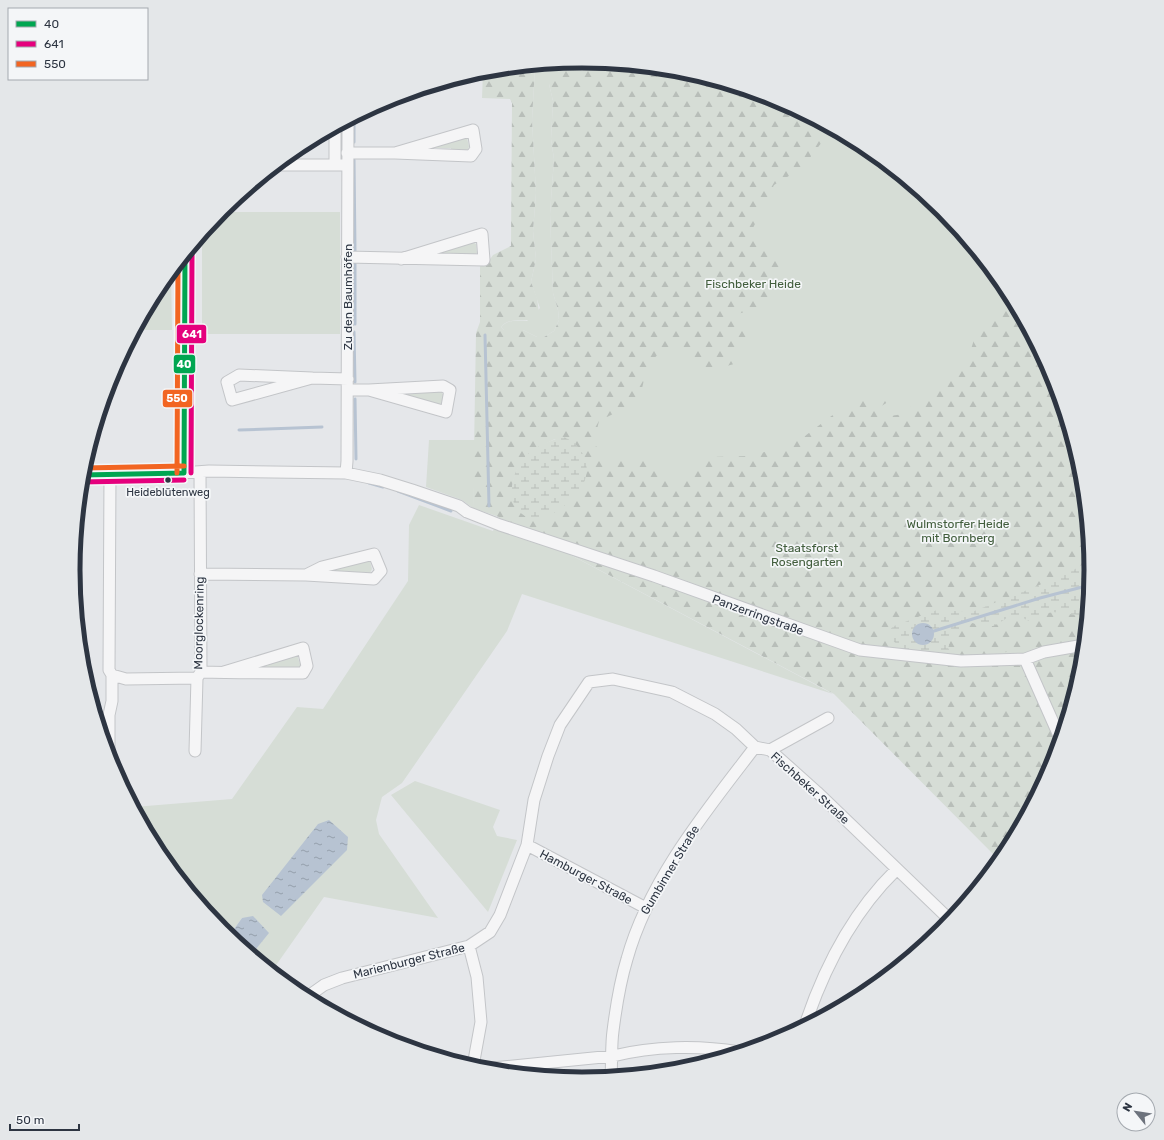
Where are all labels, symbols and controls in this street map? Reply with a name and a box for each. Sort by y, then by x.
legend [8,8,148,80]
text: 40 [44,17,59,31]
text: 641 [44,37,64,51]
text: 550 [44,57,66,71]
street label: Zu den Baumhöfen [341,244,355,350]
park label: Fischbeker Heide [705,277,801,291]
line badge: 641 [176,324,207,344]
text: 641 [182,328,202,341]
line badge: 40 [173,354,196,374]
text: 40 [177,358,192,371]
line badge: 550 [162,389,193,408]
text: 550 [166,392,188,405]
marker: Heideblütenweg [163,475,173,485]
place label: Heideblütenweg [126,486,210,499]
park label: Wulmstorfer Heide mit Bornberg [906,517,1010,545]
park label: Staatsforst Rosengarten [771,541,843,569]
street label: Moorglockenring [191,576,207,670]
street label: Panzerringstraße [710,592,806,638]
street label: Fischbeker Straße [768,749,852,827]
street label: Gumbinner Straße [638,823,702,917]
street label: Hamburger Straße [537,847,635,907]
street label: Marienburger Straße [352,940,467,982]
north arrow [1116,1092,1156,1132]
text: N [1120,1101,1135,1114]
scale bar [10,1106,79,1132]
text: 50 m [16,1113,44,1127]

